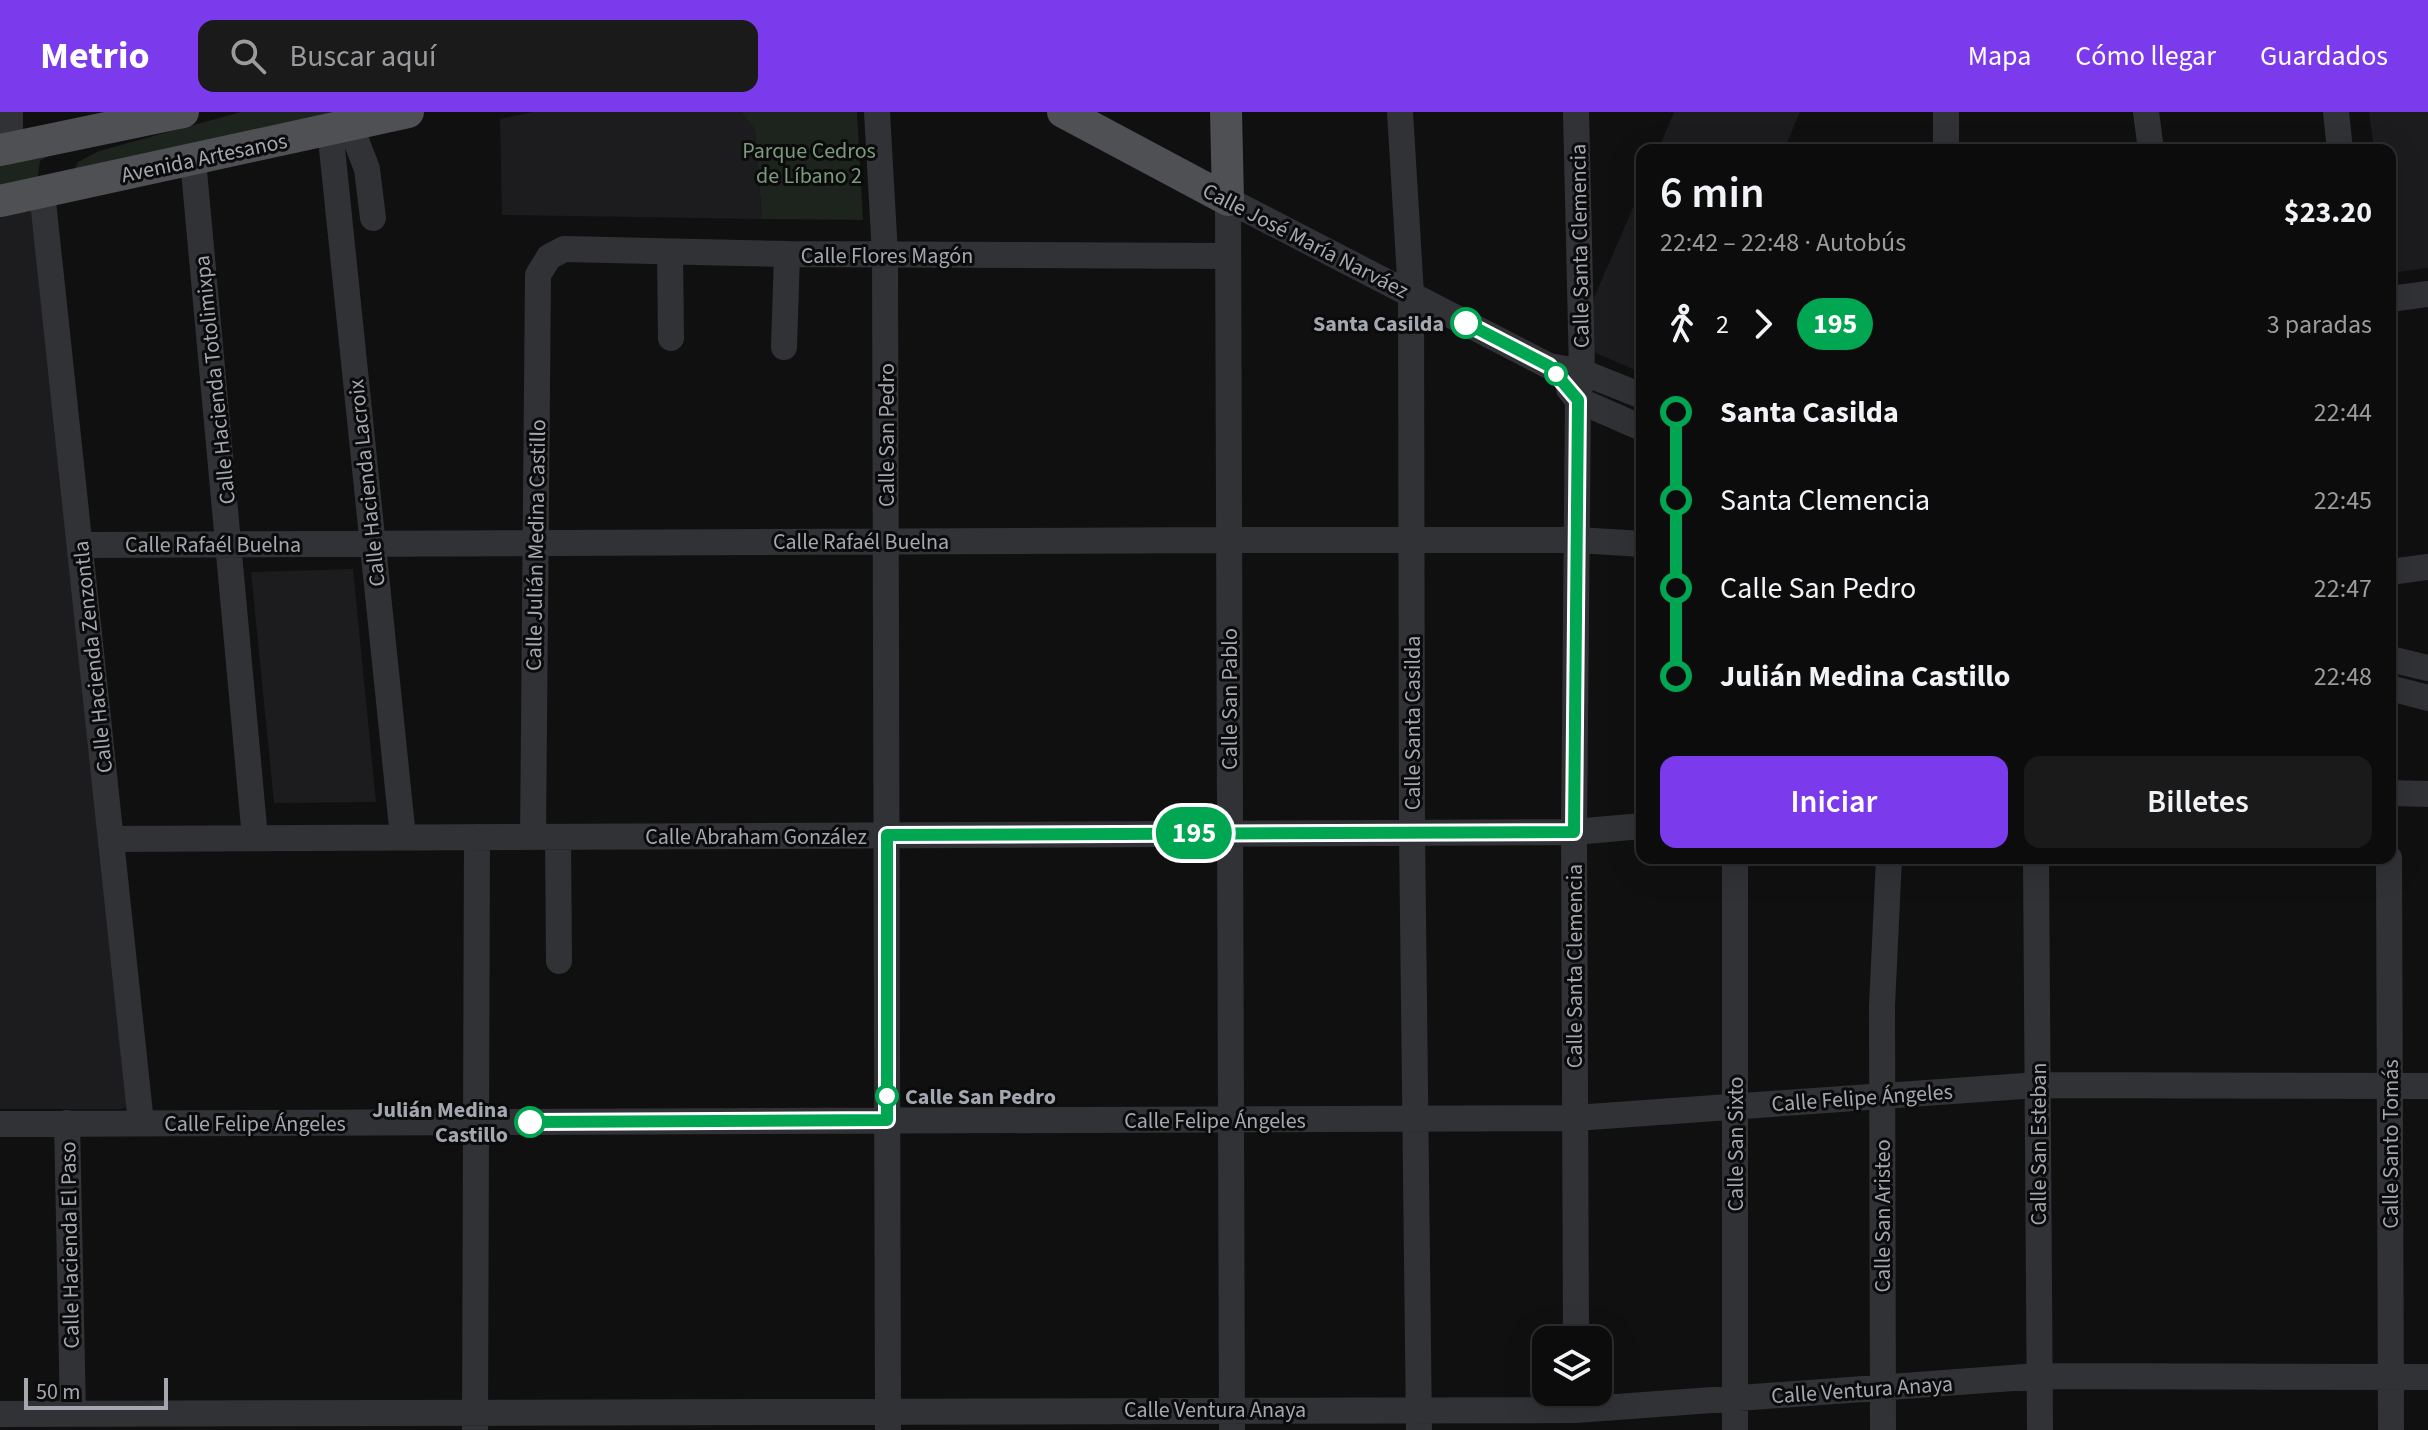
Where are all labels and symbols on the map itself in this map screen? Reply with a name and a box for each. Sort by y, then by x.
street label: Avenida Artesanos [118,125,290,191]
park label: Parque Cedros de Líbano 2 [742,135,876,192]
street label: Calle Santa Clemencia [1562,144,1598,348]
street label: Calle José María Narváez [1197,175,1414,307]
street label: Calle Flores Magón [801,240,973,272]
street label: Calle Hacienda Totolimixpa [186,254,244,506]
place label: Santa Casilda [1313,308,1444,340]
marker: Santa Casilda [1451,308,1481,338]
street label: Calle San Pedro [871,363,903,507]
unlabelled marker [1545,363,1567,385]
street label: Calle Hacienda Lacroix [340,378,394,588]
street label: Calle Julián Medina Castillo [518,419,554,671]
street label: Calle Rafaél Buelna [773,526,949,558]
street label: Calle Rafaél Buelna [125,529,301,561]
street label: Calle Hacienda Zenzontla [65,539,121,775]
street label: Calle San Pablo [1214,628,1246,770]
street label: Calle Santa Casilda [1397,636,1429,810]
line badge: 195 [1148,807,1240,859]
street label: Calle Abraham González [645,821,867,853]
street label: Calle Santa Clemencia [1559,864,1591,1068]
street label: Calle Santo Tomás [2375,1059,2407,1229]
street label: Calle San Esteban [2023,1063,2055,1225]
street label: Calle Felipe Ángeles [1770,1076,1954,1120]
street label: Calle San Sixto [1720,1077,1752,1211]
place label: Calle San Pedro [905,1081,1056,1113]
marker: Calle San Pedro [876,1085,898,1107]
place label: Julián Medina Castillo [372,1094,508,1151]
street label: Calle Felipe Ángeles [1124,1105,1306,1137]
marker: Julián Medina Castillo [515,1107,545,1137]
street label: Calle Felipe Ángeles [164,1108,346,1140]
street label: Calle San Aristeo [1867,1139,1899,1293]
street label: Calle Hacienda El Paso [52,1141,88,1349]
street label: Calle Ventura Anaya [1770,1368,1954,1412]
scale bar [24,1374,168,1410]
street label: Calle Ventura Anaya [1124,1394,1306,1426]

